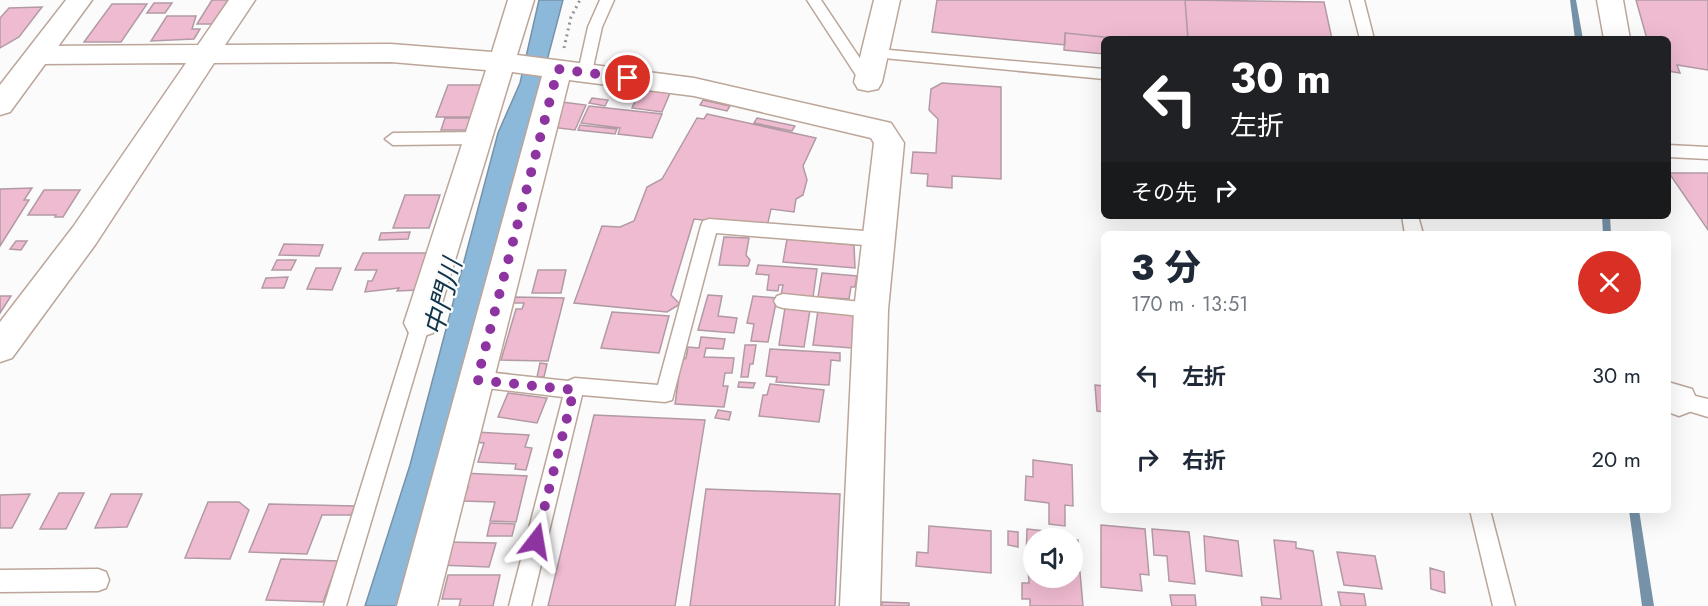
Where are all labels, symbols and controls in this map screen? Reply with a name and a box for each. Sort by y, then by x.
text: 30 m [1230,48,1331,109]
pin [602,52,653,103]
icon: left [1131,60,1209,138]
icon: arrive [611,61,644,94]
text: 左折 [1230,106,1284,145]
icon: right [1209,174,1242,207]
text: その先 [1131,176,1197,208]
text: 3 分 [1131,241,1201,293]
button: close [1578,251,1641,314]
water label: 中門川 [415,252,472,340]
text: 170 m · 13:51 [1131,290,1248,319]
icon: left [1131,359,1164,392]
text: 30 m [1592,359,1641,391]
text: 左折 [1182,360,1226,392]
icon: right [1131,443,1164,476]
text: 20 m [1592,443,1641,475]
text: 右折 [1182,444,1226,476]
position arrow [504,509,568,573]
map controls [1023,528,1083,588]
button: sound [1023,528,1083,588]

